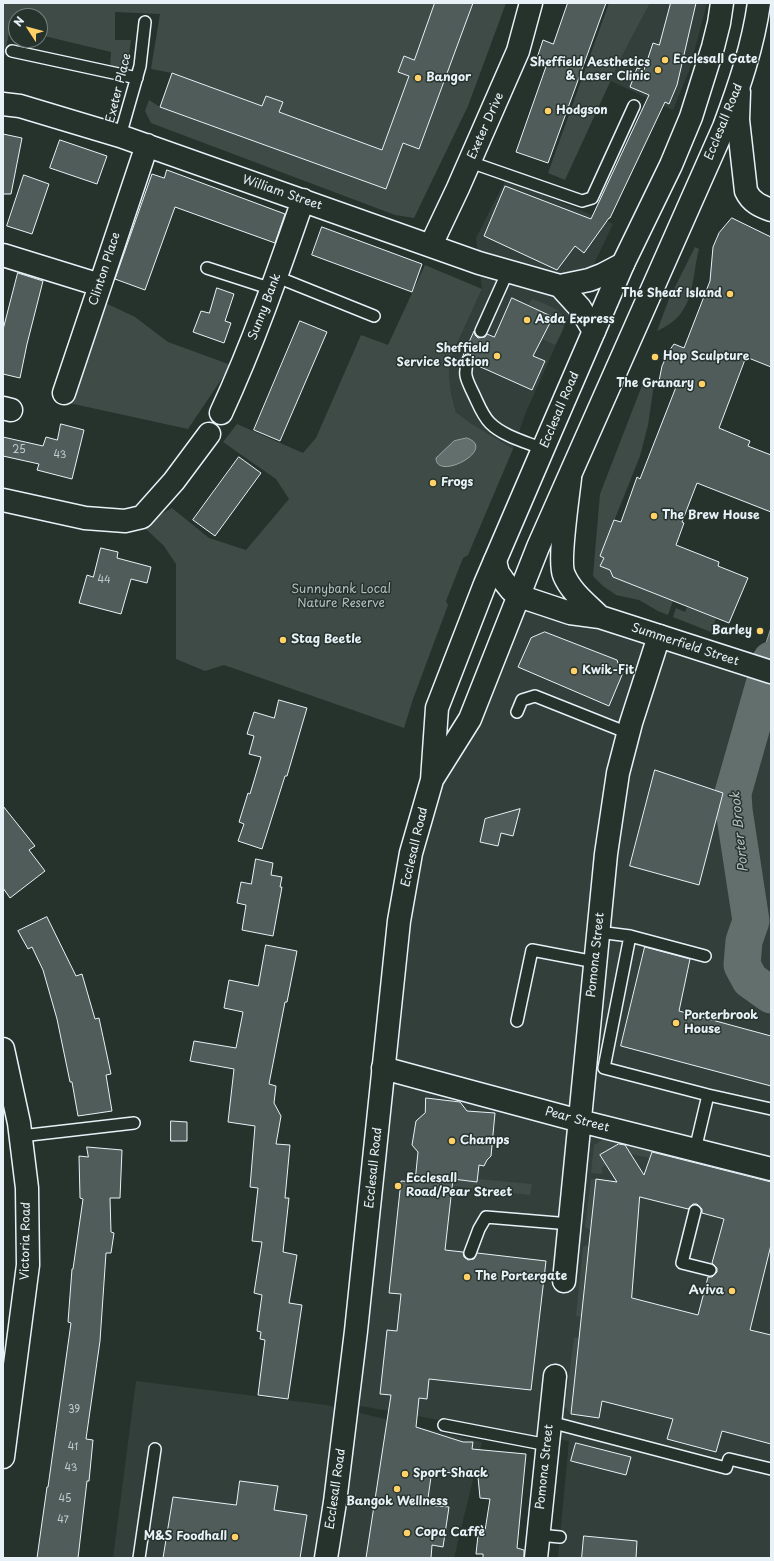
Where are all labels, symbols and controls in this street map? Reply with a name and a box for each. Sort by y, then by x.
north arrow [8,8,48,48]
text: N [9,13,28,30]
street label: Exeter Place [103,52,135,124]
place label: Ecclesall Gate [673,53,758,67]
marker: Ecclesall Gate [660,55,670,65]
place label: Sheffield Aesthetics & Laser Clinic [530,56,650,84]
marker: Sheffield Aesthetics & Laser Clinic [653,65,663,75]
place label: Bangor [426,71,471,85]
marker: Bangor [413,73,423,83]
street label: Ecclesall Road [702,82,746,162]
street label: Exeter Drive [465,90,507,162]
place label: Hodgson [556,104,608,118]
marker: Hodgson [543,106,553,116]
street label: William Street [240,173,324,213]
street label: Clinton Place [86,231,124,307]
street label: Sunny Bank [246,271,284,343]
place label: The Sheaf Island [621,287,722,301]
marker: The Sheaf Island [725,289,735,299]
place label: Asda Express [535,313,614,327]
marker: Asda Express [522,315,532,325]
place label: Sheffield Service Station [397,342,489,370]
place label: Hop Sculpture [663,350,749,364]
marker: Sheffield Service Station [492,351,502,361]
marker: Hop Sculpture [650,352,660,362]
street label: Ecclesall Road [537,370,583,450]
place label: The Granary [616,377,694,391]
marker: The Granary [697,379,707,389]
house number: 25 [12,444,26,456]
house number: 43 [54,449,66,461]
place label: Frogs [441,476,473,490]
marker: Frogs [428,478,438,488]
place label: The Brew House [662,509,760,523]
marker: The Brew House [649,511,659,521]
house number: 44 [97,574,111,586]
park label: Sunnybank Local Nature Reserve [291,583,391,611]
street label: Summerfield Street [629,621,741,669]
place label: Barley [712,624,752,638]
marker: Barley [755,626,765,636]
place label: Stag Beetle [291,633,362,647]
marker: Stag Beetle [278,635,288,645]
place label: Kwik-Fit [582,664,634,678]
marker: Kwik-Fit [569,666,579,676]
water label: Porter Brook [728,791,752,873]
street label: Ecclesall Road [399,806,431,888]
street label: Pomona Street [584,912,608,998]
place label: Porterbrook House [684,1009,758,1037]
marker: Porterbrook House [671,1018,681,1028]
street label: Pear Street [543,1105,611,1135]
street label: Ecclesall Road [363,1127,385,1209]
place label: Champs [460,1134,509,1148]
marker: Champs [447,1136,457,1146]
place label: Ecclesall Road/Pear Street [406,1172,512,1200]
marker: Ecclesall Road/Pear Street [393,1181,403,1191]
street label: Victoria Road [18,1202,34,1280]
place label: The Portergate [475,1270,567,1284]
marker: The Portergate [462,1272,472,1282]
place label: Aviva [689,1284,724,1298]
marker: Aviva [727,1286,737,1296]
house number: 39 [68,1404,80,1416]
street label: Pomona Street [533,1424,557,1510]
house number: 41 [68,1441,78,1453]
street label: Ecclesall Road [323,1448,349,1530]
house number: 43 [65,1462,77,1474]
place label: Sport Shack [413,1467,488,1481]
marker: Sport Shack [400,1469,410,1479]
marker: Bangok Wellness [392,1484,402,1494]
house number: 45 [59,1493,71,1505]
place label: Bangok Wellness [346,1495,448,1509]
house number: 47 [57,1514,69,1526]
place label: Copa Caffè [415,1526,485,1540]
marker: Copa Caffè [402,1528,412,1538]
place label: M&S Foodhall [144,1530,227,1544]
marker: M&S Foodhall [230,1532,240,1542]

